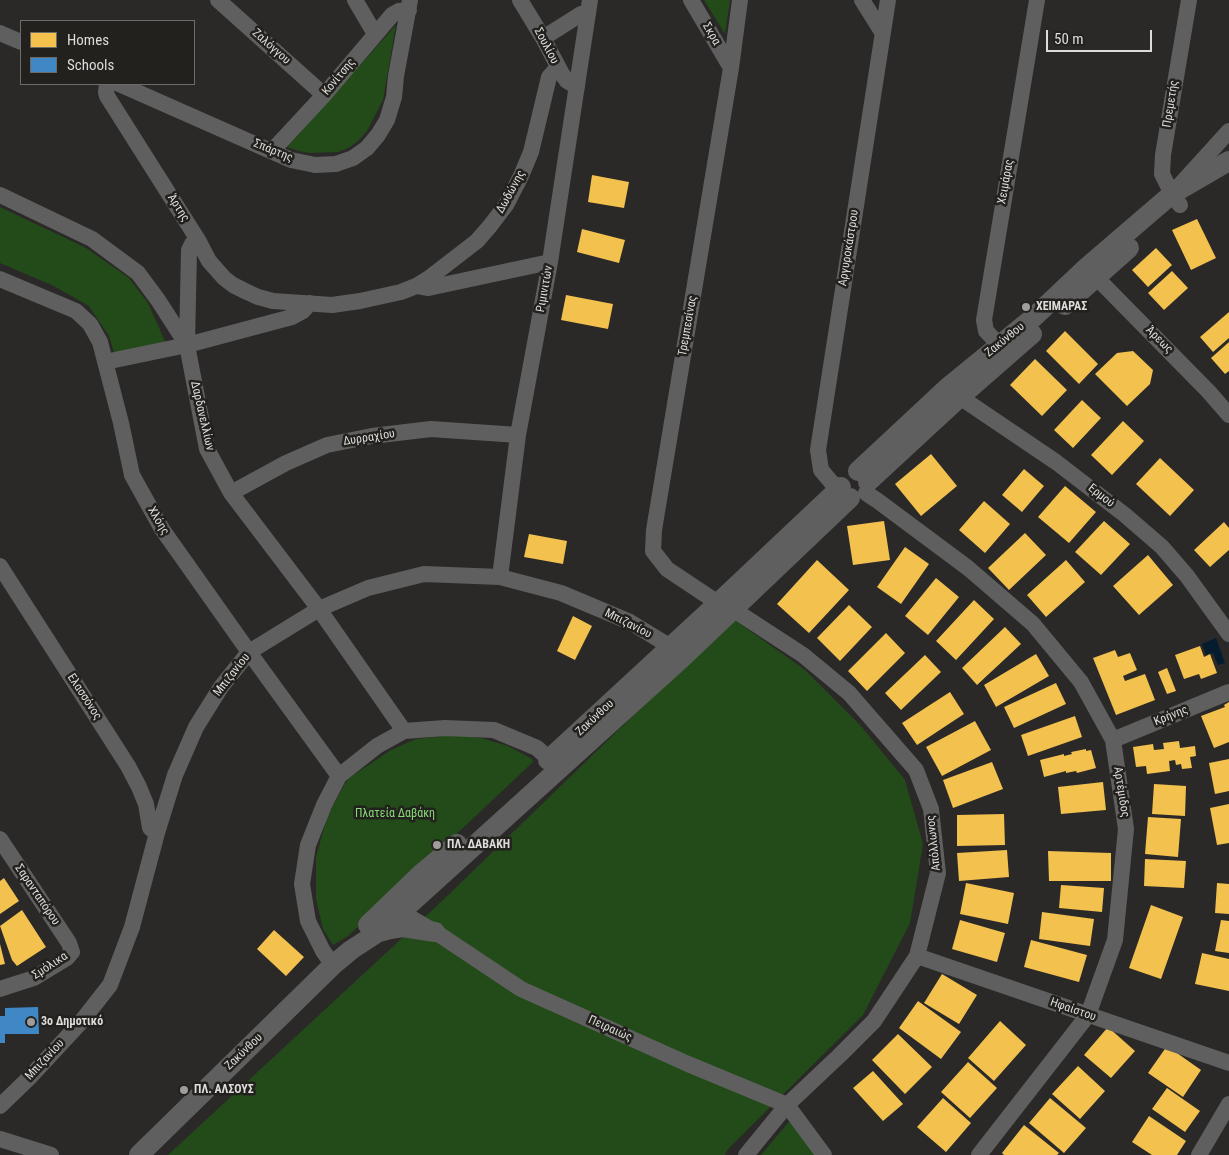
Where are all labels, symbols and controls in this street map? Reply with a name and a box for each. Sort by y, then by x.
legend [20,20,195,85]
street label: Σκρα [699,20,723,48]
scale bar [1049,20,1155,52]
street label: Σουλίου [530,25,562,67]
street label: Ζαλόγγου [249,26,293,68]
text: 50 m [1054,30,1084,48]
text: Homes [67,31,109,49]
street label: Κονίτσης [319,55,359,99]
text: Schools [67,56,114,74]
street label: Πρεμετής [1160,79,1182,129]
street label: Σπάρτης [251,137,295,165]
street label: Χειμάρας [995,158,1017,206]
street label: Δωδώνης [493,168,529,216]
street label: Άρτης [164,191,192,225]
street label: Αργυροκάστρου [836,209,862,287]
street label: Ριμινιτών [534,265,556,313]
street label: Τρεμπεσίνας [676,295,700,357]
place label: ΧΕΙΜΑΡΑΣ [1036,300,1087,314]
marker: ΧΕΙΜΑΡΑΣ [1020,301,1032,313]
street label: Ζακύνθου [982,320,1028,360]
street label: Άρεως [1142,323,1176,357]
street label: Δαρδανελλίων [187,380,217,452]
street label: Δυρραχίου [342,427,396,449]
street label: Ερμού [1085,481,1117,511]
street label: Χλόης [144,504,172,538]
street label: Μπιζανίου [602,606,654,642]
street label: Μπιζανίου [211,651,253,699]
street label: Ελασσόνος [64,671,104,723]
street label: Ζακύνθου [573,697,617,739]
street label: Κρήνης [1152,703,1190,729]
street label: Αρτέμιδος [1110,766,1132,818]
park label: Πλατεία Δαβάκη [355,807,435,821]
street label: Απόλλωνος [924,814,944,872]
place label: ΠΛ. ΔΑΒΑΚΗ [447,838,510,852]
marker: ΠΛ. ΔΑΒΑΚΗ [431,839,443,851]
street label: Σαρανταπόρου [11,862,63,928]
street label: Σμόλικα [30,949,70,983]
street label: Ηφαίστου [1048,995,1098,1025]
street label: Πειραιώς [586,1013,634,1045]
place label: 3ο Δημοτικό [41,1015,103,1029]
marker: 3ο Δημοτικό [25,1016,37,1028]
street label: Ζακύνθου [222,1031,266,1073]
street label: Μπιζανίου [22,1037,68,1083]
place label: ΠΛ. ΑΛΣΟΥΣ [194,1083,254,1097]
marker: ΠΛ. ΑΛΣΟΥΣ [178,1084,190,1096]

